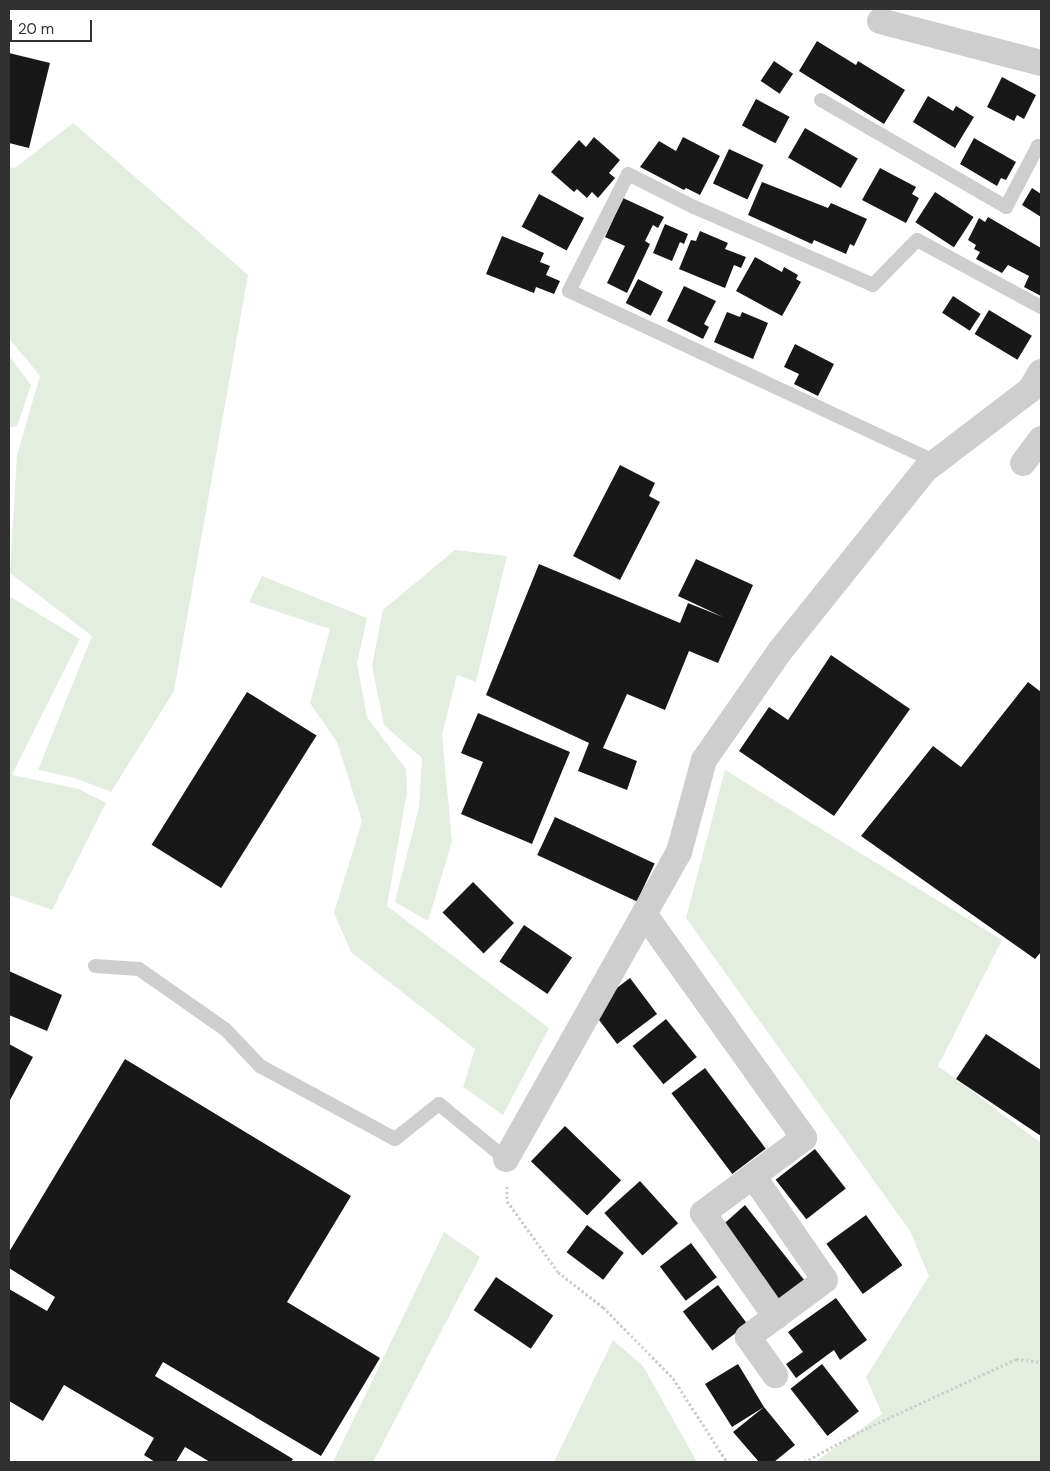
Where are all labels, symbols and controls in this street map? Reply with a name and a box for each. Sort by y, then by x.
scale bar [12,10,95,42]
text: 20 m [18,19,54,39]

